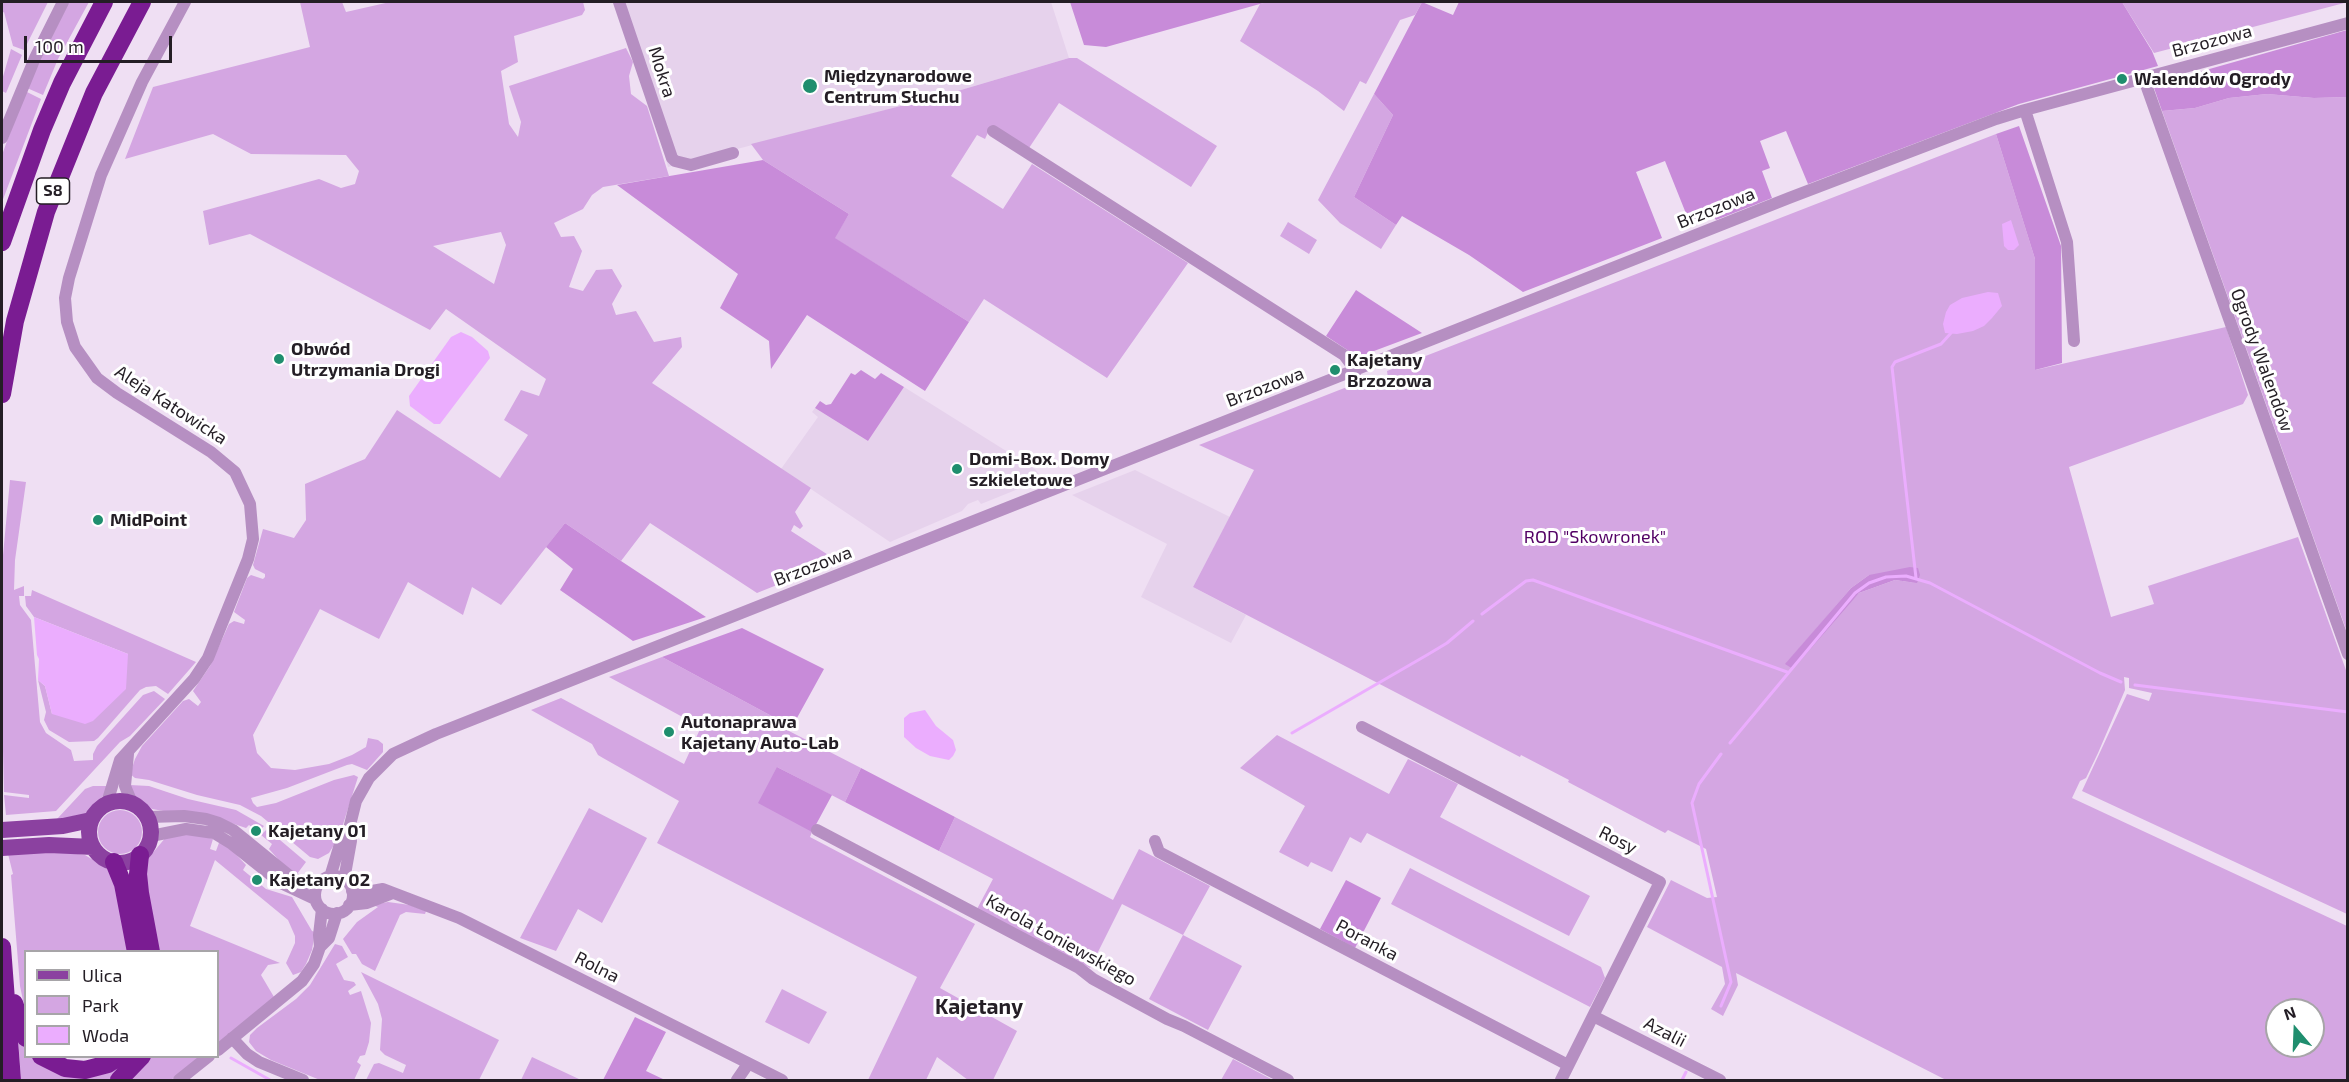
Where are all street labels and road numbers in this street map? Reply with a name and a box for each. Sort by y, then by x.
street label: Brzozowa [2170,20,2254,62]
street label: Mokra [644,44,680,100]
road number: S8 [36,178,70,204]
street label: Brzozowa [1674,183,1758,233]
street label: Ogrody Walendów [2226,286,2298,434]
street label: Aleja Katowicka [111,361,231,449]
street label: Brzozowa [1223,362,1307,412]
street label: Brzozowa [771,541,855,591]
street label: Rosy [1595,821,1641,859]
street label: Karola Łoniewskiego [982,890,1140,990]
street label: Poranka [1332,915,1402,965]
street label: Rolna [571,947,623,987]
street label: Azalii [1640,1012,1690,1052]

